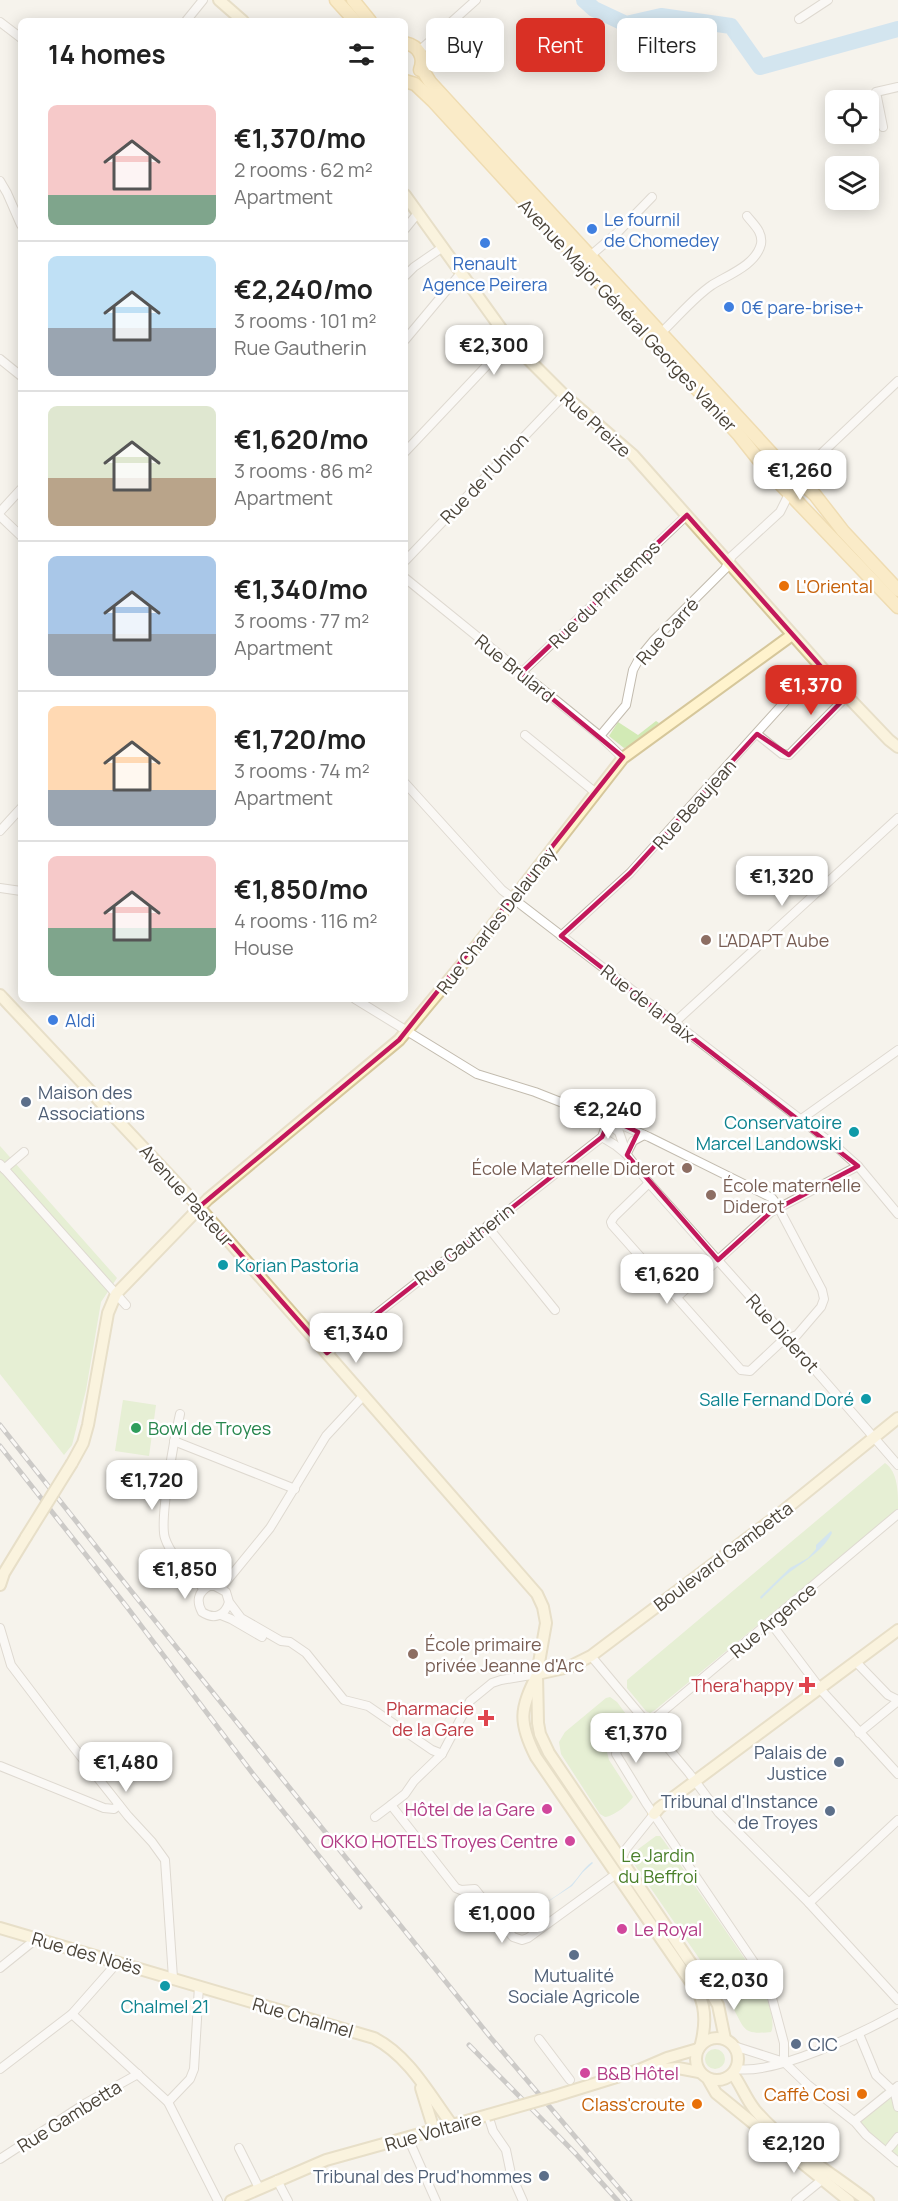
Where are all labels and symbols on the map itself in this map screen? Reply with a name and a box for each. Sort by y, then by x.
street label: Avenue Major Général Georges Vanier [514,194,743,437]
place label: Le fournil de Chomedey [604,207,720,252]
marker: Le fournil de Chomedey [585,222,599,236]
marker: Renault Agence Peirera [478,236,492,250]
place label: Renault Agence Peirera [422,251,548,296]
place label: 0€ pare-brise+ [741,295,864,319]
marker: 0€ pare-brise+ [722,300,736,314]
pin: €2,300 [445,325,543,376]
street label: Rue Preize [555,386,637,462]
street label: Rue de l'Union [435,427,533,529]
pin: €1,260 [751,450,849,501]
street label: Rue du Printemps [543,535,665,653]
place label: L'Oriental [796,574,873,598]
marker: L'Oriental [777,579,791,593]
street label: Rue Carré [630,592,704,670]
street label: Rue Brulard [470,629,560,707]
pin: €1,370 [762,665,860,716]
street label: Rue Beaujean [647,754,741,854]
street label: Rue Charles Delaunay [431,841,562,999]
pin: €1,320 [733,856,831,907]
place label: L'ADAPT Aube [718,928,829,952]
marker: L'ADAPT Aube [699,933,713,947]
street label: Rue de la Paix [596,959,700,1048]
place label: Aldi [65,1008,95,1032]
marker: Aldi [46,1013,60,1027]
place label: Maison des Associations [38,1080,145,1125]
pin: €2,240 [559,1089,657,1140]
marker: Maison des Associations [19,1095,33,1109]
place label: Conservatoire Marcel Landowski [696,1110,842,1155]
marker: Conservatoire Marcel Landowski [847,1125,861,1139]
street label: Avenue Pasteur [135,1139,240,1252]
place label: École Maternelle Diderot [472,1156,675,1180]
marker: École Maternelle Diderot [680,1161,694,1175]
place label: École maternelle Diderot [723,1173,861,1218]
marker: École maternelle Diderot [704,1188,718,1202]
street label: Rue Gautherin [410,1198,518,1290]
place label: Korian Pastoria [235,1253,359,1277]
pin: €1,620 [618,1254,716,1305]
marker: Korian Pastoria [216,1258,230,1272]
street label: Rue Diderot [741,1289,825,1377]
pin: €1,340 [307,1313,405,1364]
place label: Salle Fernand Doré [699,1387,854,1411]
marker: Salle Fernand Doré [859,1392,873,1406]
place label: Bowl de Troyes [148,1416,271,1440]
marker: Bowl de Troyes [129,1421,143,1435]
pin: €1,720 [103,1460,201,1511]
street label: Boulevard Gambetta [649,1496,797,1616]
pin: €1,850 [136,1549,234,1600]
street label: Rue Argence [725,1577,821,1663]
place label: École primaire privée Jeanne d'Arc [425,1632,584,1677]
marker: École primaire privée Jeanne d'Arc [406,1647,420,1661]
place label: Thera'happy [691,1673,795,1697]
marker: Thera'happy [798,1676,816,1694]
place label: Pharmacie de la Gare [386,1696,474,1741]
marker: Pharmacie de la Gare [479,1711,493,1725]
pin: €1,370 [587,1713,685,1764]
place label: Palais de Justice [754,1740,827,1785]
pin: €1,480 [77,1742,175,1793]
marker: Palais de Justice [832,1755,846,1769]
place label: Tribunal d'Instance de Troyes [661,1789,818,1834]
place label: Hôtel de la Gare [405,1797,535,1821]
marker: Hôtel de la Gare [540,1802,554,1816]
marker: Tribunal d'Instance de Troyes [823,1804,837,1818]
place label: OKKO HOTELS Troyes Centre [321,1829,558,1853]
marker: OKKO HOTELS Troyes Centre [563,1834,577,1848]
park label: Le Jardin du Beffroi [618,1843,698,1888]
pin: €1,000 [453,1893,551,1944]
place label: Le Royal [634,1917,702,1941]
marker: Le Royal [615,1922,629,1936]
street label: Rue des Noës [29,1926,145,1980]
marker: Mutualité Sociale Agricole [567,1948,581,1962]
pin: €2,030 [685,1960,783,2011]
place label: Mutualité Sociale Agricole [508,1963,640,2008]
marker: Chalmel 21 [158,1979,172,1993]
street label: Rue Chalmel [250,1991,356,2043]
place label: Chalmel 21 [121,1994,209,2018]
place label: CIC [808,2032,838,2056]
marker: CIC [789,2037,803,2051]
place label: B&B Hôtel [597,2061,679,2085]
marker: B&B Hôtel [578,2066,592,2080]
street label: Rue Gambetta [12,2074,126,2158]
place label: Caffè Cosi [764,2082,850,2106]
marker: Caffè Cosi [855,2087,869,2101]
place label: Class'croute [582,2092,685,2116]
marker: Class'croute [690,2097,704,2111]
street label: Rue Voltaire [382,2106,484,2156]
pin: €2,120 [745,2123,843,2174]
place label: Tribunal des Prud'hommes [313,2164,532,2188]
marker: Tribunal des Prud'hommes [537,2169,551,2183]

